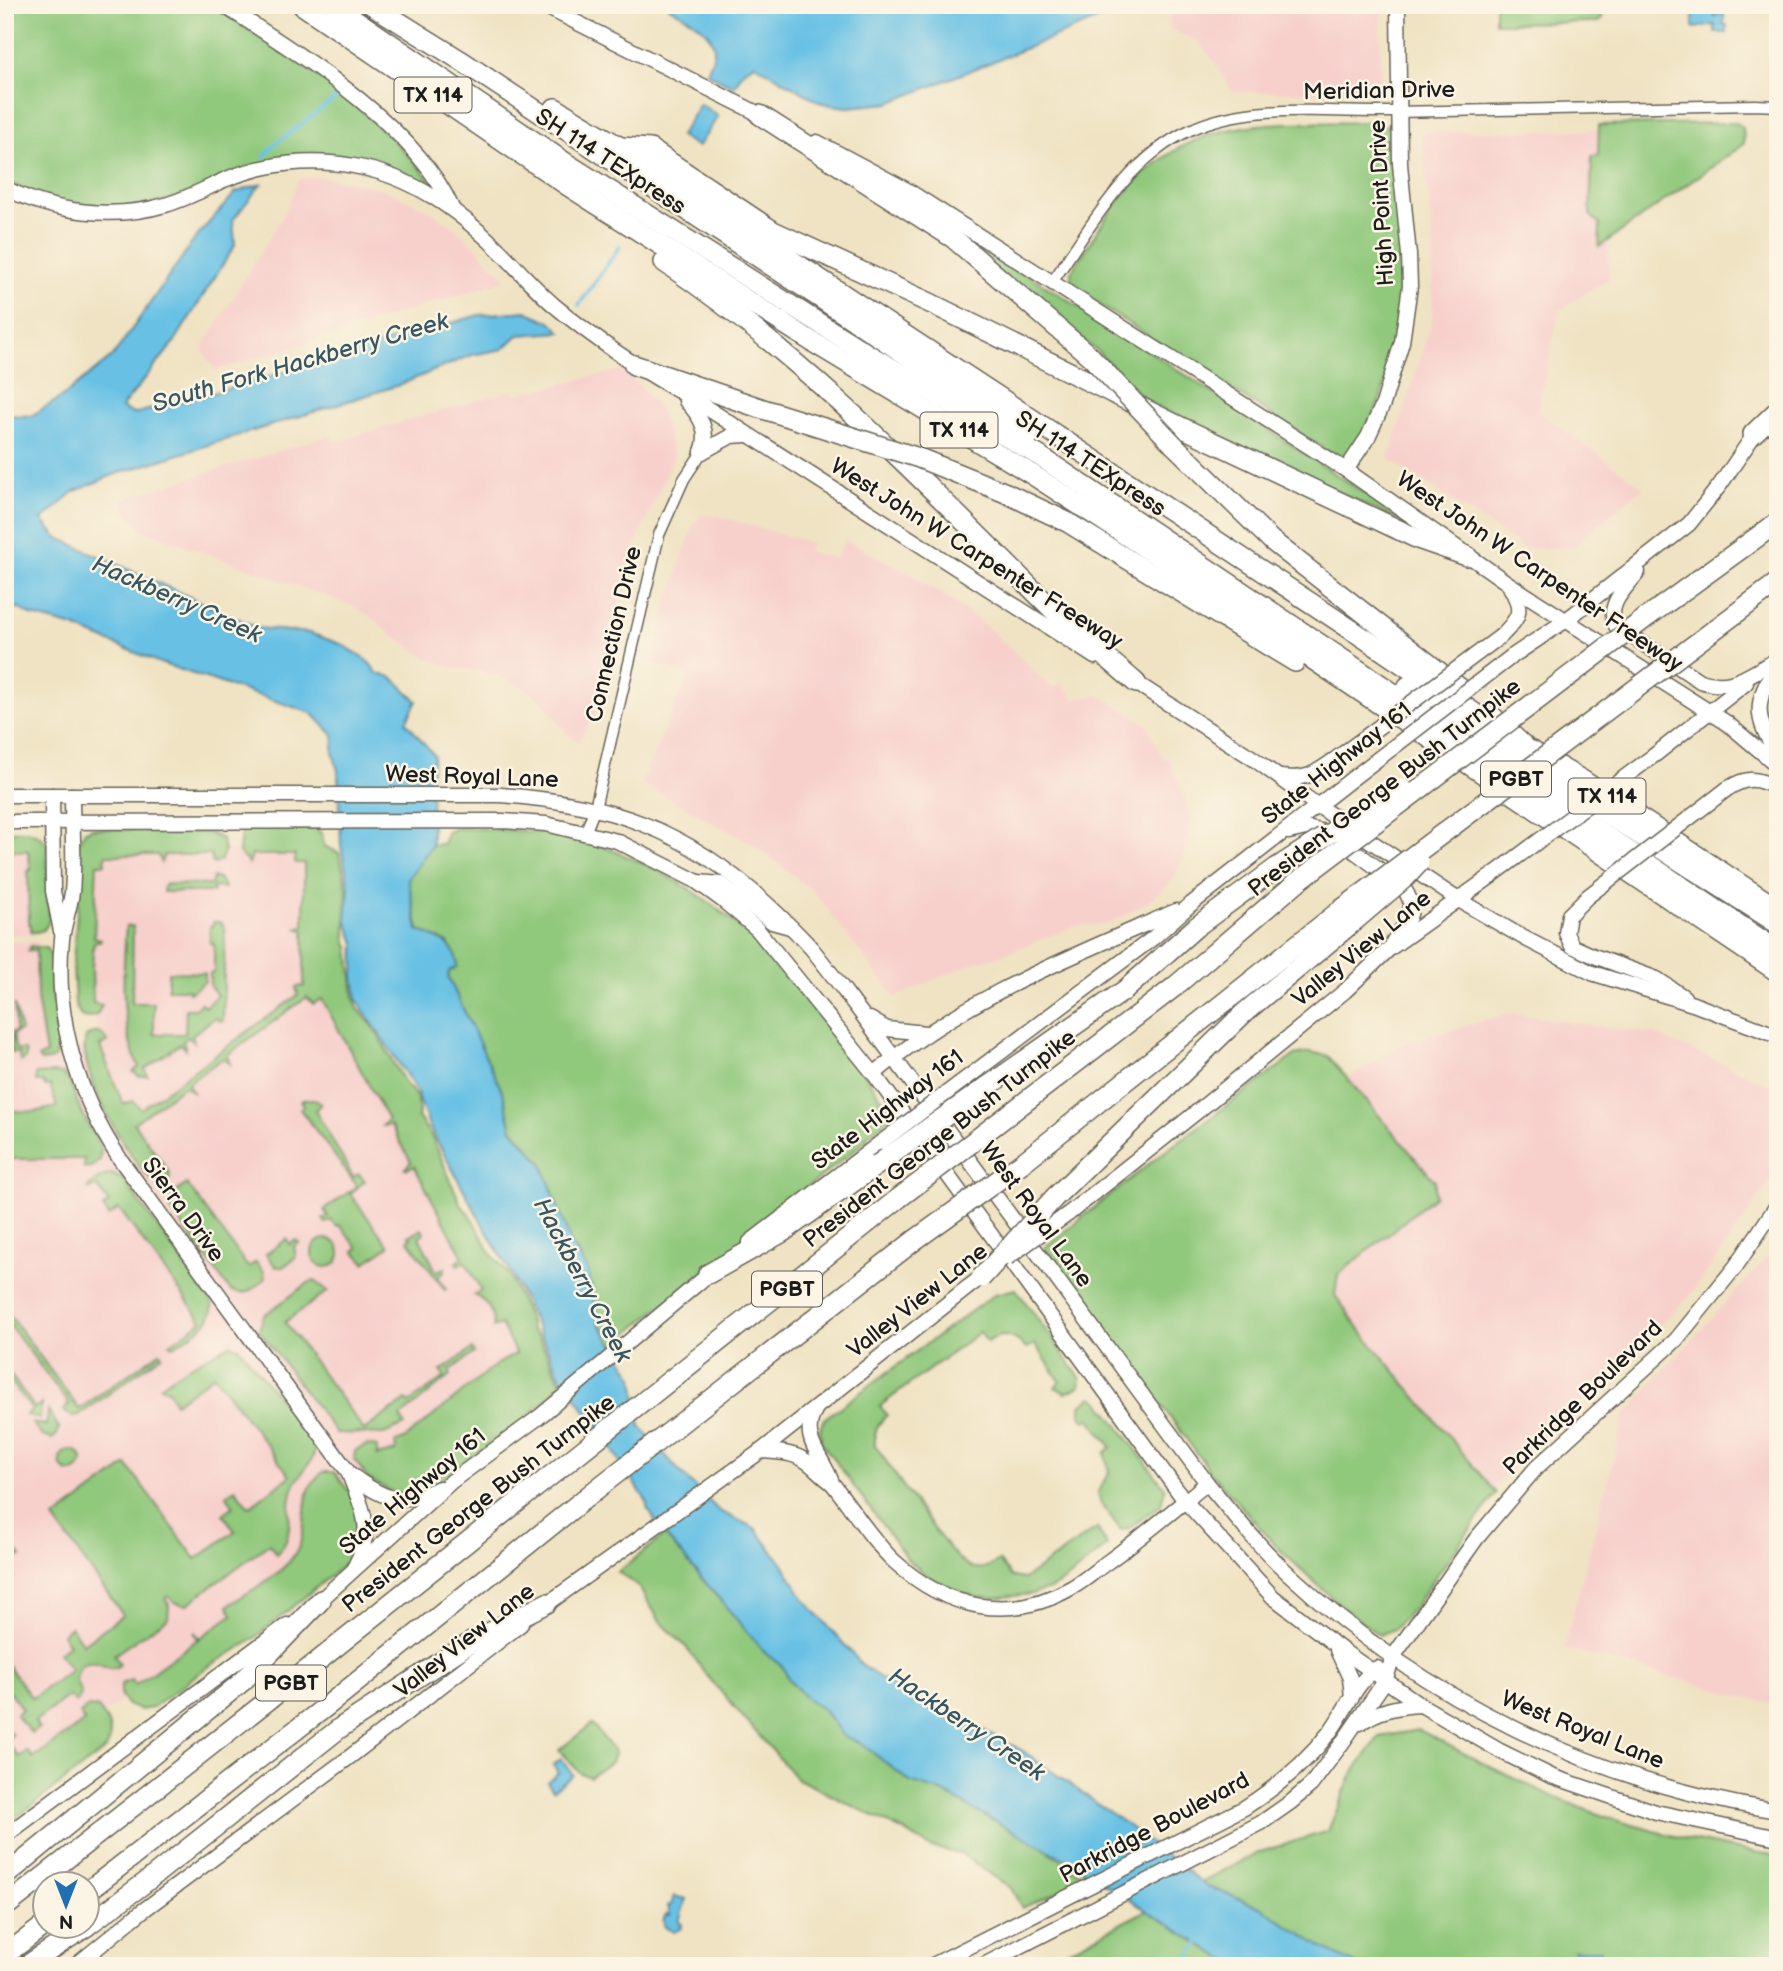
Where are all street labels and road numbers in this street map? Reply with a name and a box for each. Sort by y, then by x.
street label: Meridian Drive [1303,76,1455,106]
road number: TX 114 [394,78,472,112]
street label: SH 114 TEXpress [530,103,691,221]
street label: High Point Drive [1364,119,1400,287]
street label: SH 114 TEXpress [1010,405,1171,523]
road number: TX 114 [920,412,998,448]
street label: West John W Carpenter Freeway [825,452,1128,656]
street label: West John W Carpenter Freeway [1391,465,1688,679]
street label: Connection Drive [580,543,648,725]
street label: President George Bush Turnpike [1243,673,1527,903]
street label: State Highway 161 [1256,696,1417,831]
street label: West Royal Lane [385,760,559,794]
road number: PGBT [1481,762,1551,796]
road number: TX 114 [1568,778,1646,814]
street label: Valley View Lane [1287,884,1437,1013]
street label: President George Bush Turnpike [798,1024,1082,1254]
street label: State Highway 161 [806,1044,969,1176]
street label: West Royal Lane [974,1136,1098,1293]
street label: Sierra Drive [136,1152,230,1267]
street label: Valley View Lane [842,1237,993,1364]
road number: PGBT [752,1272,822,1306]
street label: Parkridge Boulevard [1497,1314,1668,1481]
street label: President George Bush Turnpike [337,1389,621,1619]
street label: State Highway 161 [334,1422,492,1561]
street label: Valley View Lane [389,1577,540,1704]
road number: PGBT [256,1666,326,1700]
street label: West Royal Lane [1497,1684,1668,1775]
street label: Parkridge Boulevard [1055,1766,1254,1890]

